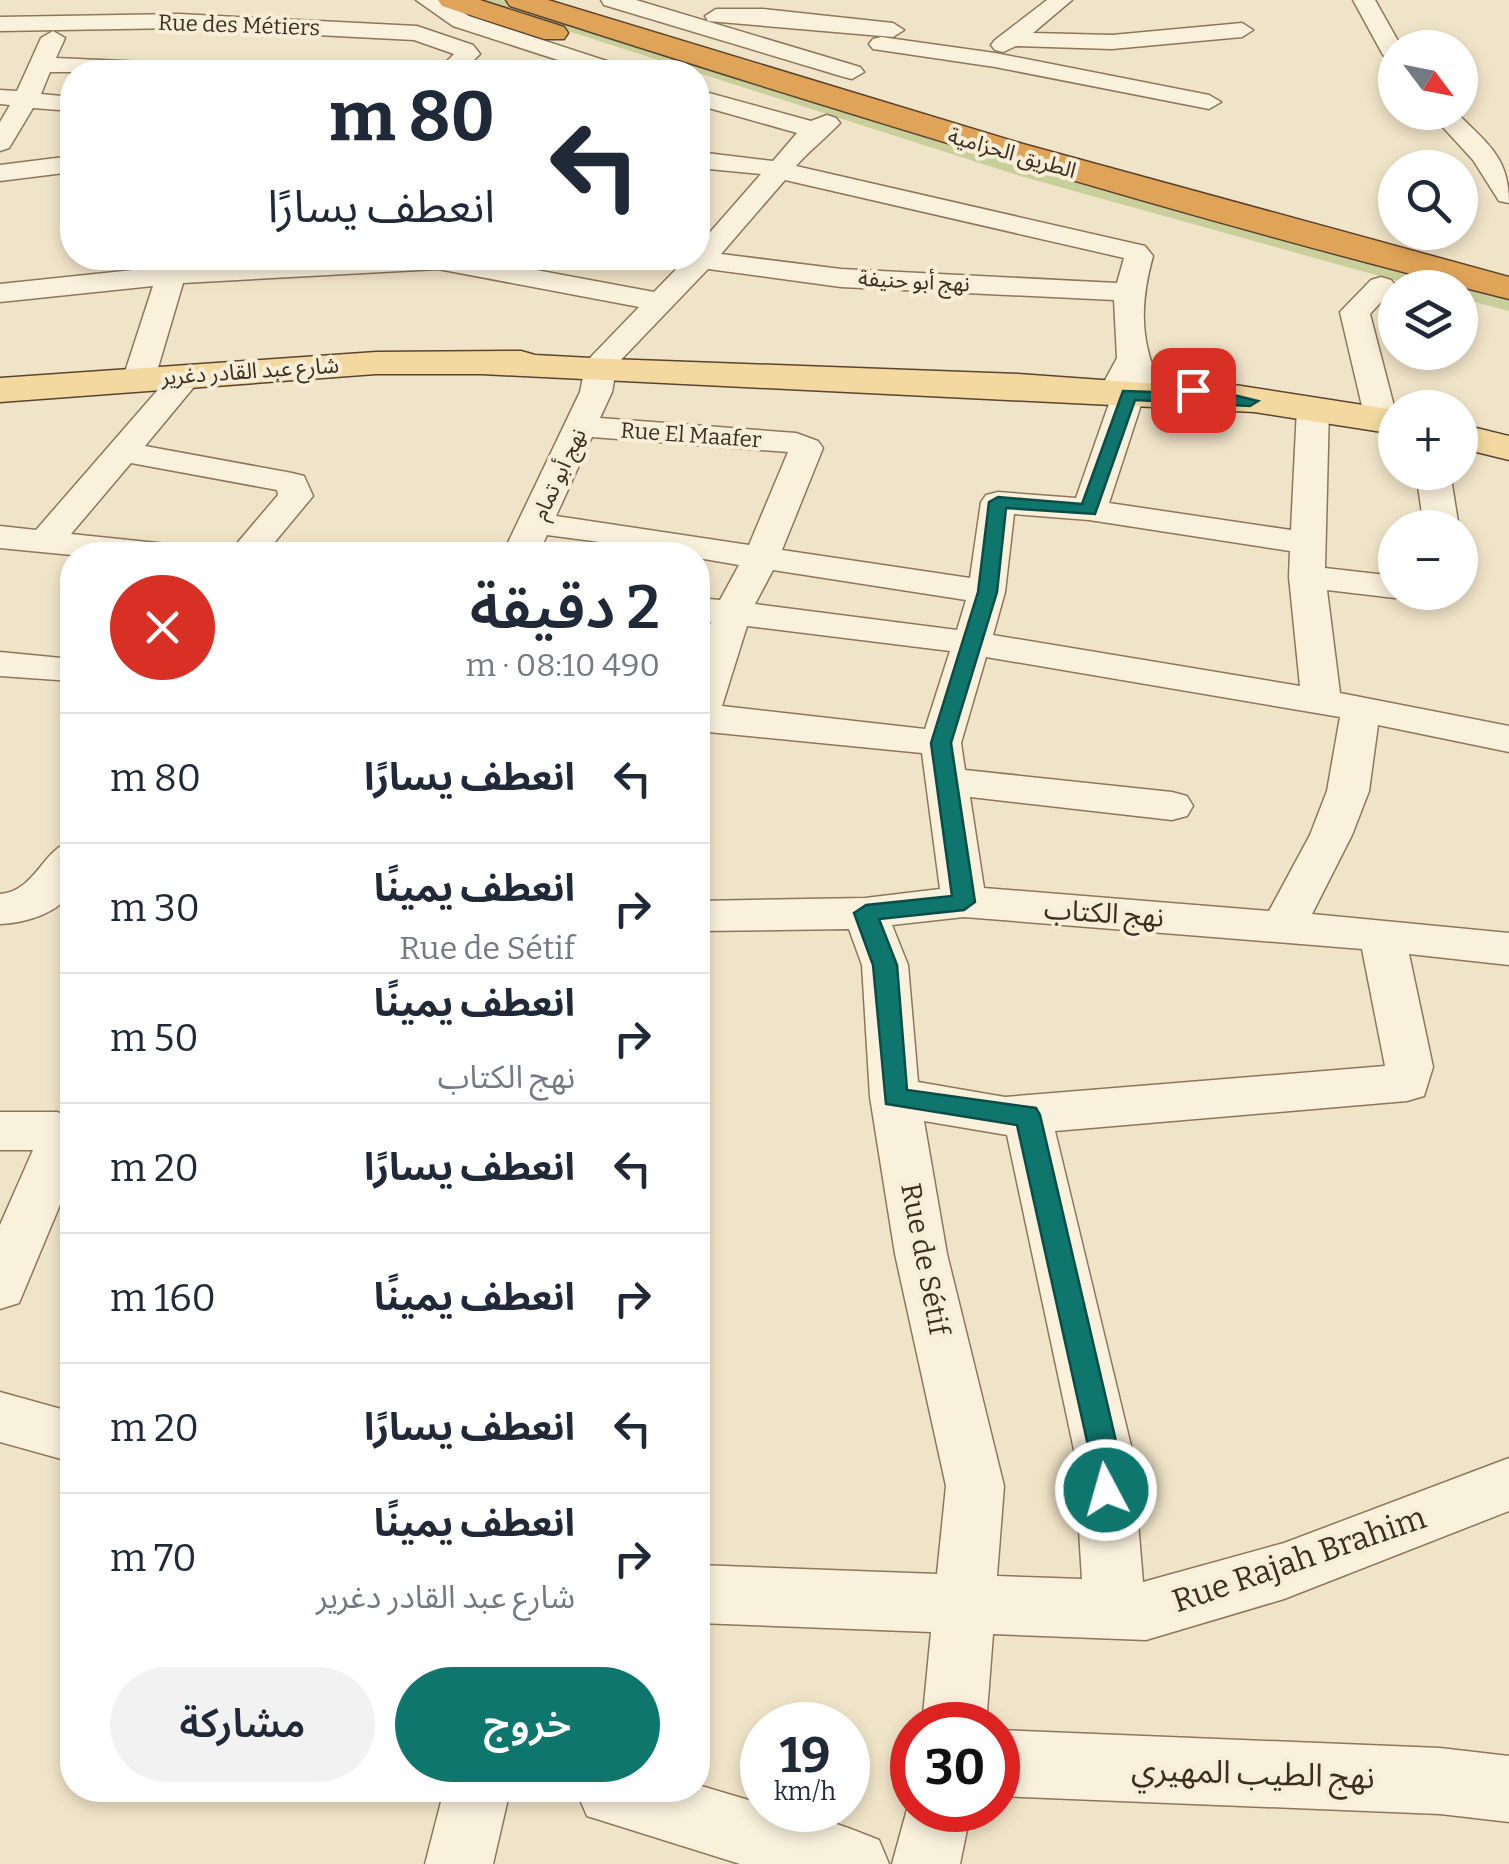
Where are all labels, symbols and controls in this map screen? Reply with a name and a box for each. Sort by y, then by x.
street label: Rue des Métiers [158,9,320,41]
north arrow [1378,30,1478,130]
map controls [1378,30,1478,610]
text: 80 m [329,75,495,159]
icon: left [530,100,660,230]
street label: الطريق الحزامية [945,122,1079,184]
button: search [1378,150,1478,250]
text: انعطف يسارًا [267,180,495,234]
street label: نهج أبو حنيفة [857,265,971,300]
button: layers [1378,270,1478,370]
pin [1151,348,1236,433]
street label: شارع عبد القادر دغرير [159,351,340,394]
icon: arrive [1166,363,1221,418]
button: + [1378,390,1478,490]
street label: Rue El Maafer [620,417,763,453]
street label: نهج أبو تمام [526,424,595,525]
button: − [1378,510,1478,610]
text: 2 دقيقة [470,572,660,644]
button: close [110,575,215,680]
text: 490 m · 08:10 [466,646,660,684]
icon: left [605,751,660,806]
text: انعطف يسارًا [364,754,575,800]
text: 80 m [110,755,201,801]
text: انعطف يمينًا [374,865,575,911]
icon: right [605,881,660,936]
text: 30 m [110,885,200,931]
street label: نهج الكتاب [1043,892,1165,938]
text: Rue de Sétif [399,929,575,967]
text: انعطف يمينًا [374,980,575,1026]
icon: right [605,1011,660,1066]
text: 50 m [110,1015,199,1061]
text: نهج الكتاب [438,1058,575,1096]
icon: left [605,1141,660,1196]
text: انعطف يسارًا [364,1144,575,1190]
text: 20 m [110,1145,199,1191]
street label: Rue de Sétif [894,1180,956,1340]
icon: right [605,1271,660,1326]
text: انعطف يمينًا [374,1274,575,1320]
text: 160 m [110,1275,216,1321]
icon: left [605,1401,660,1456]
text: انعطف يسارًا [364,1404,575,1450]
text: 20 m [110,1405,199,1451]
position arrow [1054,1438,1158,1542]
street label: Rue Rajah Brahim [1167,1498,1431,1620]
text: انعطف يمينًا [374,1500,575,1546]
icon: right [605,1531,660,1586]
text: 70 m [110,1535,197,1581]
text: شارع عبد القادر دغرير [316,1578,575,1616]
button: مشاركة [110,1667,375,1782]
button: خروج [395,1667,660,1782]
speed limit sign: 30 [890,1702,1020,1832]
text: 19 [779,1725,831,1785]
street label: نهج الطيب المهيري [1130,1750,1375,1802]
text: km/h [774,1777,836,1807]

